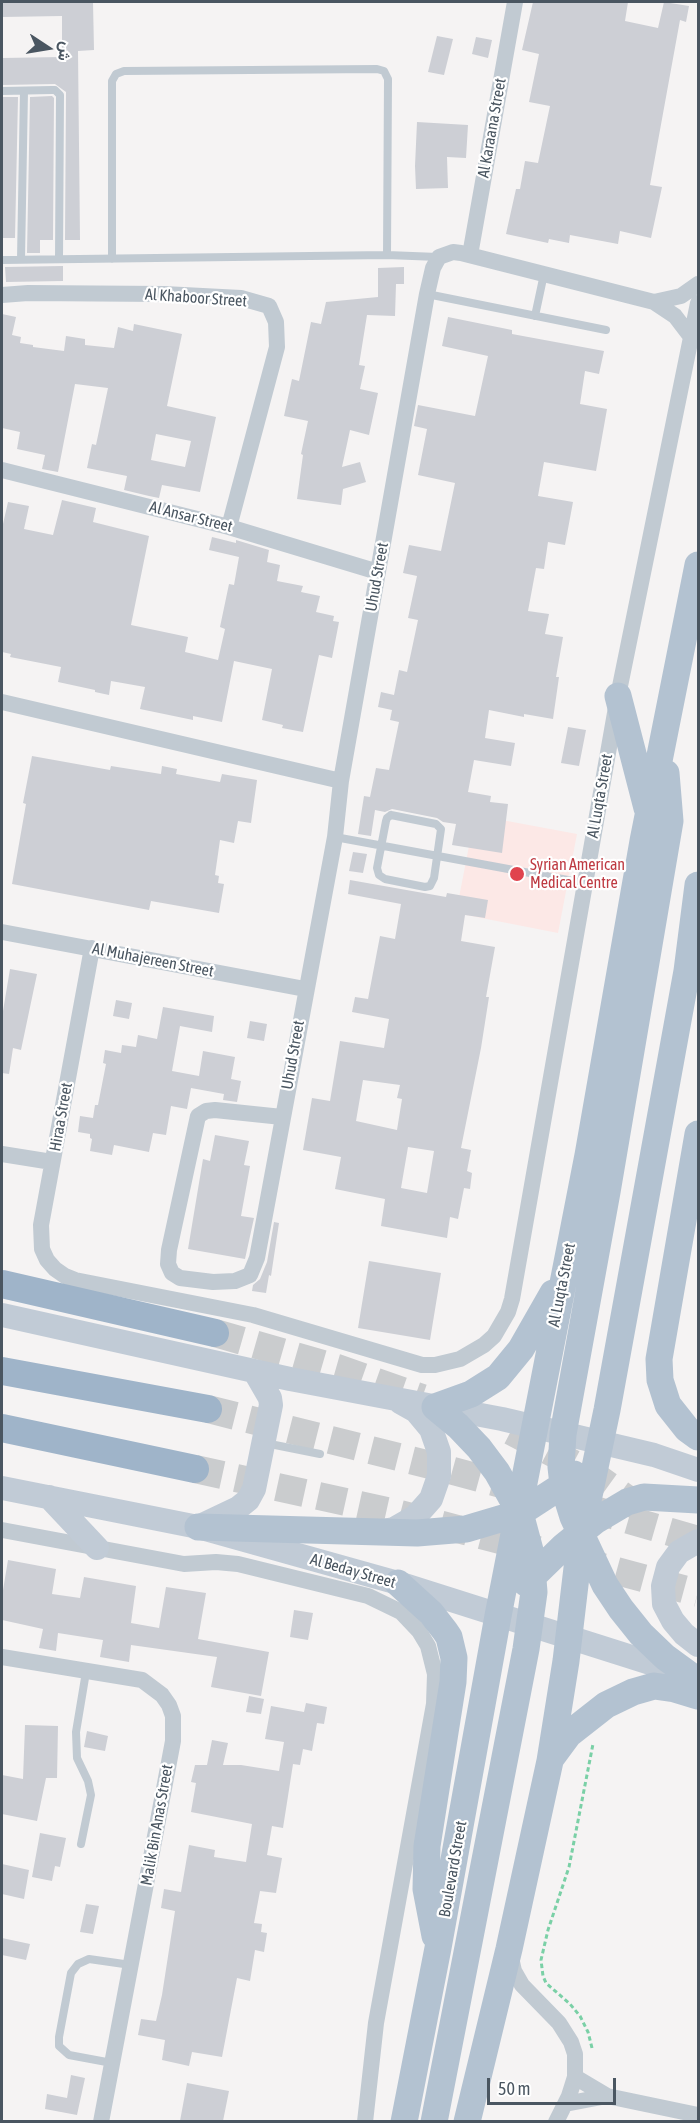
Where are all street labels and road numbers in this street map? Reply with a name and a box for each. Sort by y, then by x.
street label: Al Karaana Street [474,77,510,179]
street label: Al Khaboor Street [144,285,248,311]
street label: Al Ansar Street [147,497,235,537]
street label: Uhud Street [361,541,393,613]
street label: Al Luqta Street [583,752,617,840]
street label: Al Muhajereen Street [91,939,215,981]
street label: Uhud Street [277,1019,309,1091]
street label: Hiraa Street [46,1081,76,1153]
street label: Al Luqta Street [544,1241,580,1329]
street label: Al Beday Street [308,1550,398,1592]
street label: Malik Bin Anas Street [137,1763,177,1887]
street label: Boulevard Street [435,1819,471,1919]

